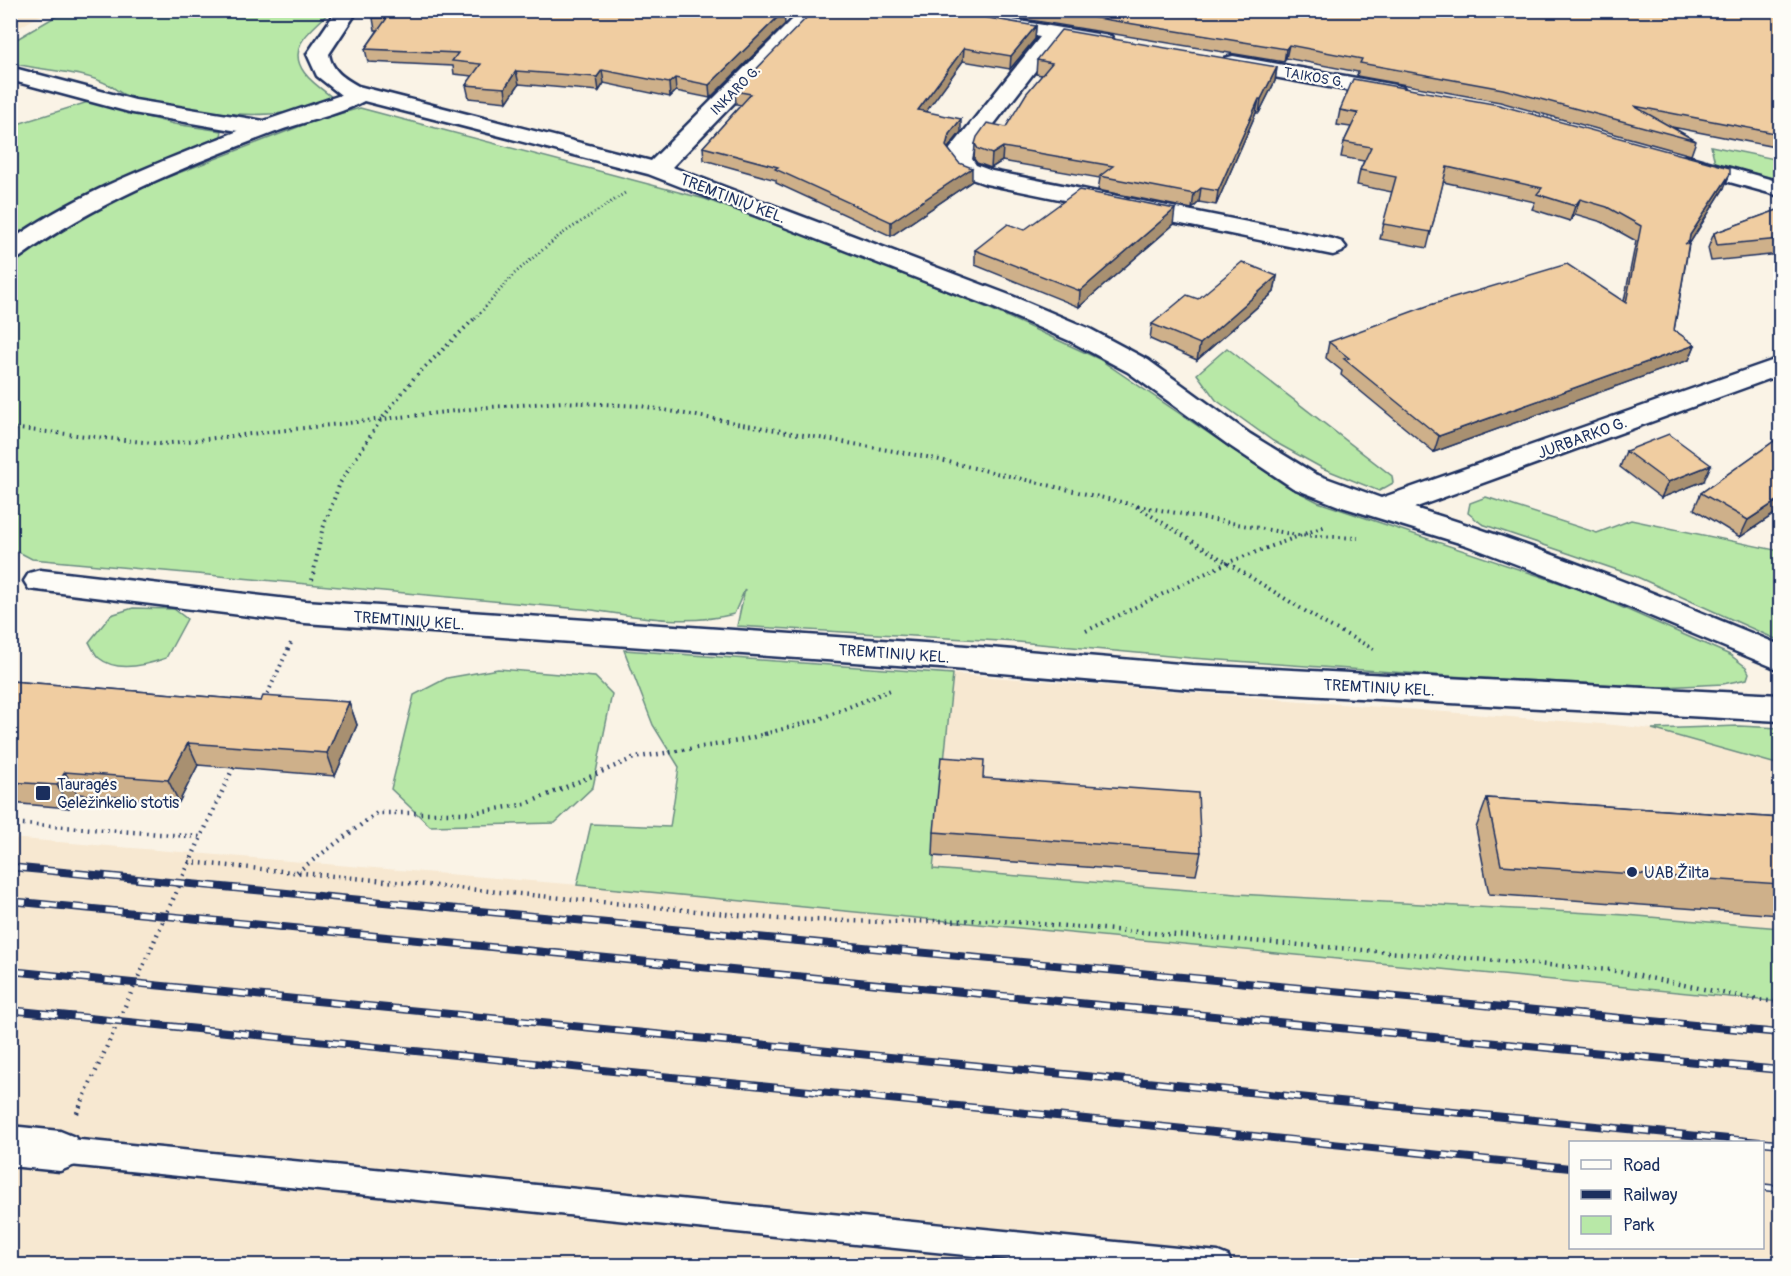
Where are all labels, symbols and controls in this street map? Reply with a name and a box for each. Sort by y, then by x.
street label: INKARO G. [707,62,764,119]
street label: TAIKOS G. [1282,64,1346,91]
street label: TREMTINIŲ KEL. [677,170,788,228]
street label: JURBARKO G. [1535,413,1630,463]
street label: TREMTINIŲ KEL. [353,607,465,635]
street label: TREMTINIŲ KEL. [838,640,950,668]
street label: TREMTINIŲ KEL. [1323,675,1435,701]
place label: Tauragės Geležinkelio stotis [57,775,179,813]
marker: Tauragės Geležinkelio stotis [34,784,52,802]
place label: UAB Žilta [1644,863,1709,883]
marker: UAB Žilta [1625,865,1639,879]
legend [1569,1141,1764,1249]
text: Road [1623,1154,1660,1177]
text: Railway [1623,1184,1678,1207]
text: Park [1623,1214,1655,1237]

